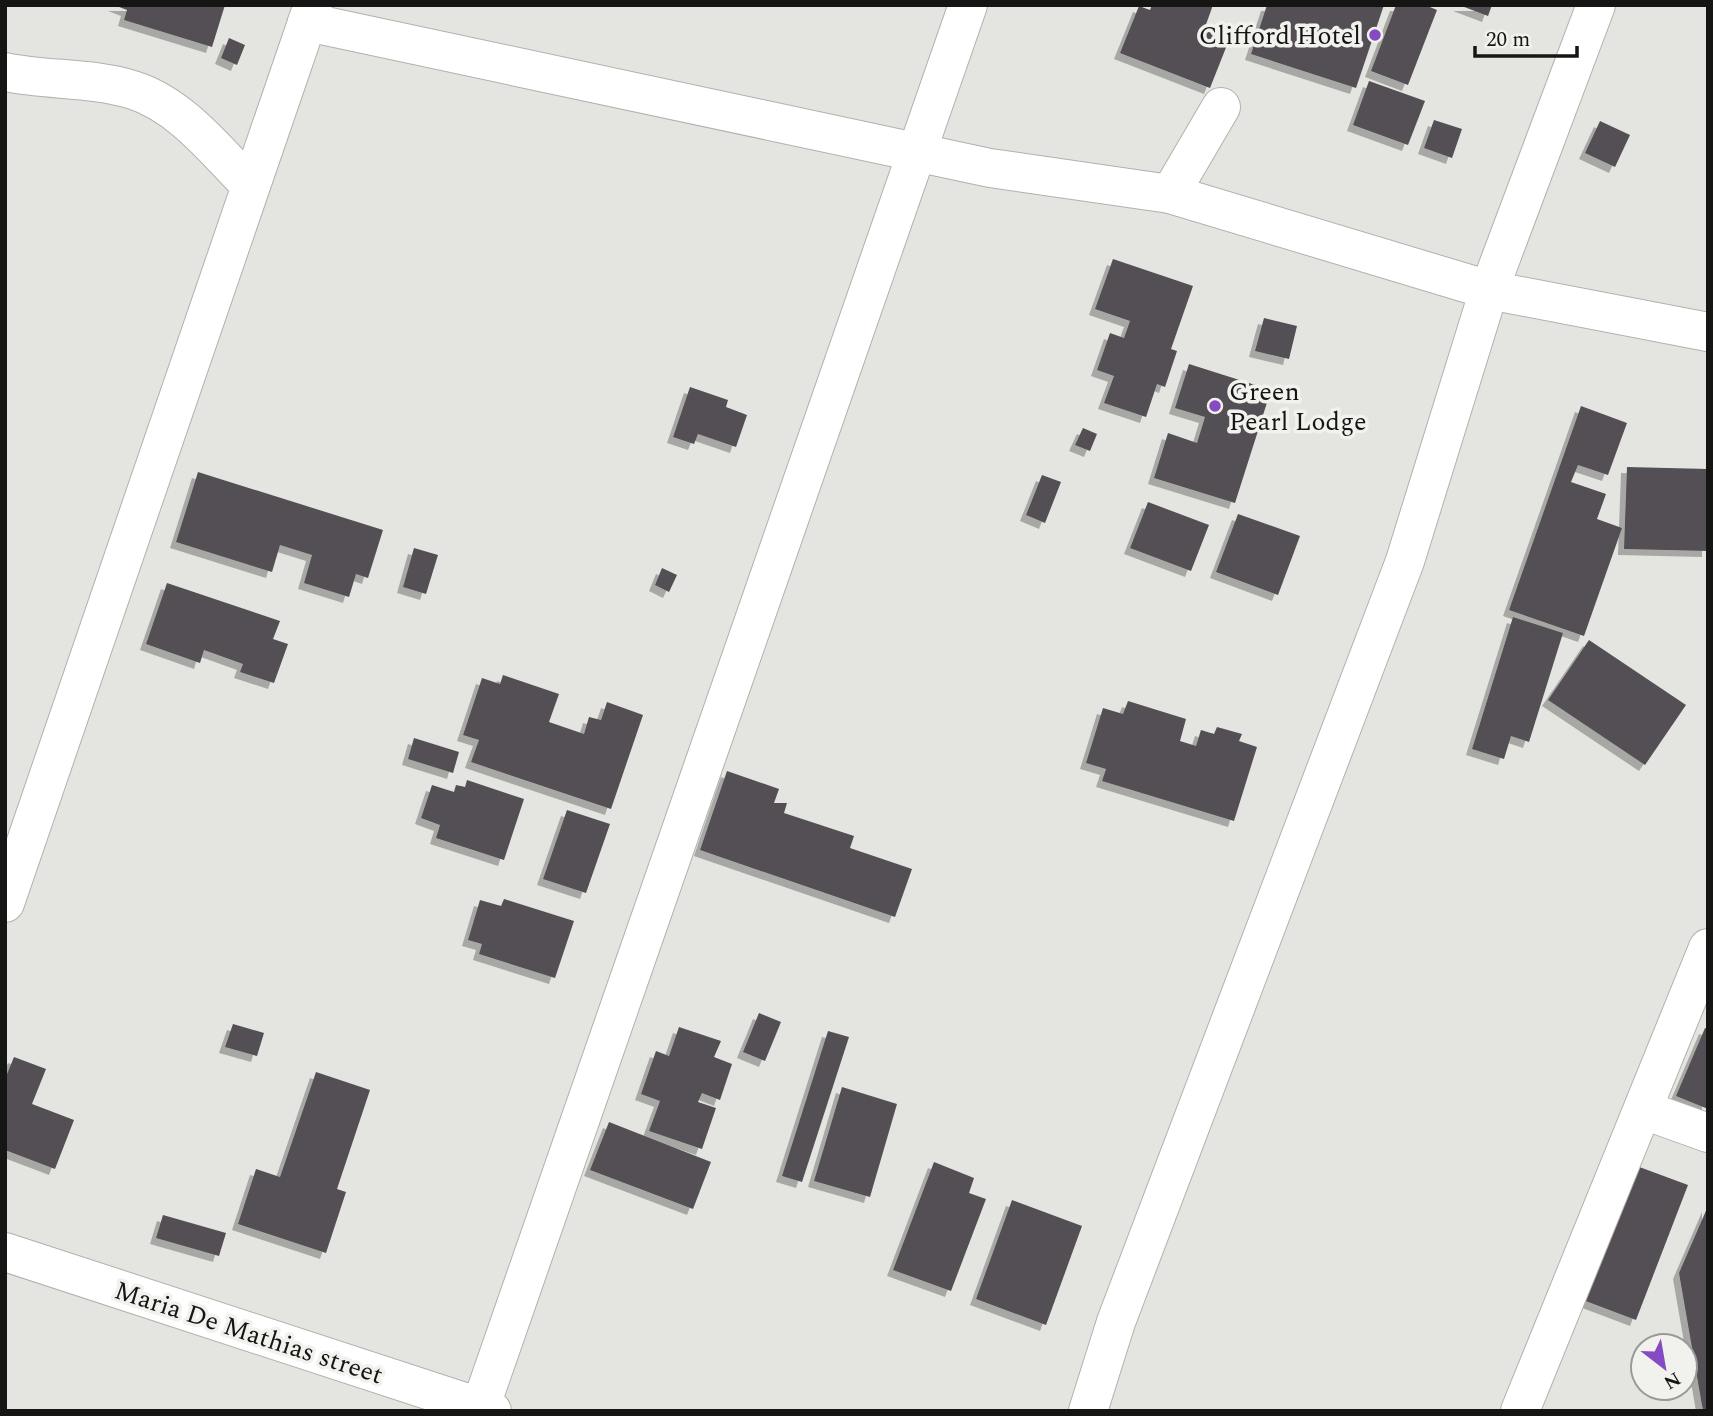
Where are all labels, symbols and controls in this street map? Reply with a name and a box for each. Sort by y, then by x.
scale bar [1475,14,1576,58]
place label: Clifford Hotel [1199,16,1361,56]
text: 20 m [1486,24,1530,56]
marker: Clifford Hotel [1367,27,1383,43]
place label: Green Pearl Lodge [1229,372,1367,442]
marker: Green Pearl Lodge [1207,398,1223,414]
street label: Maria De Mathias street [109,1271,388,1395]
north arrow [1629,1332,1699,1402]
text: N [1658,1364,1686,1397]

